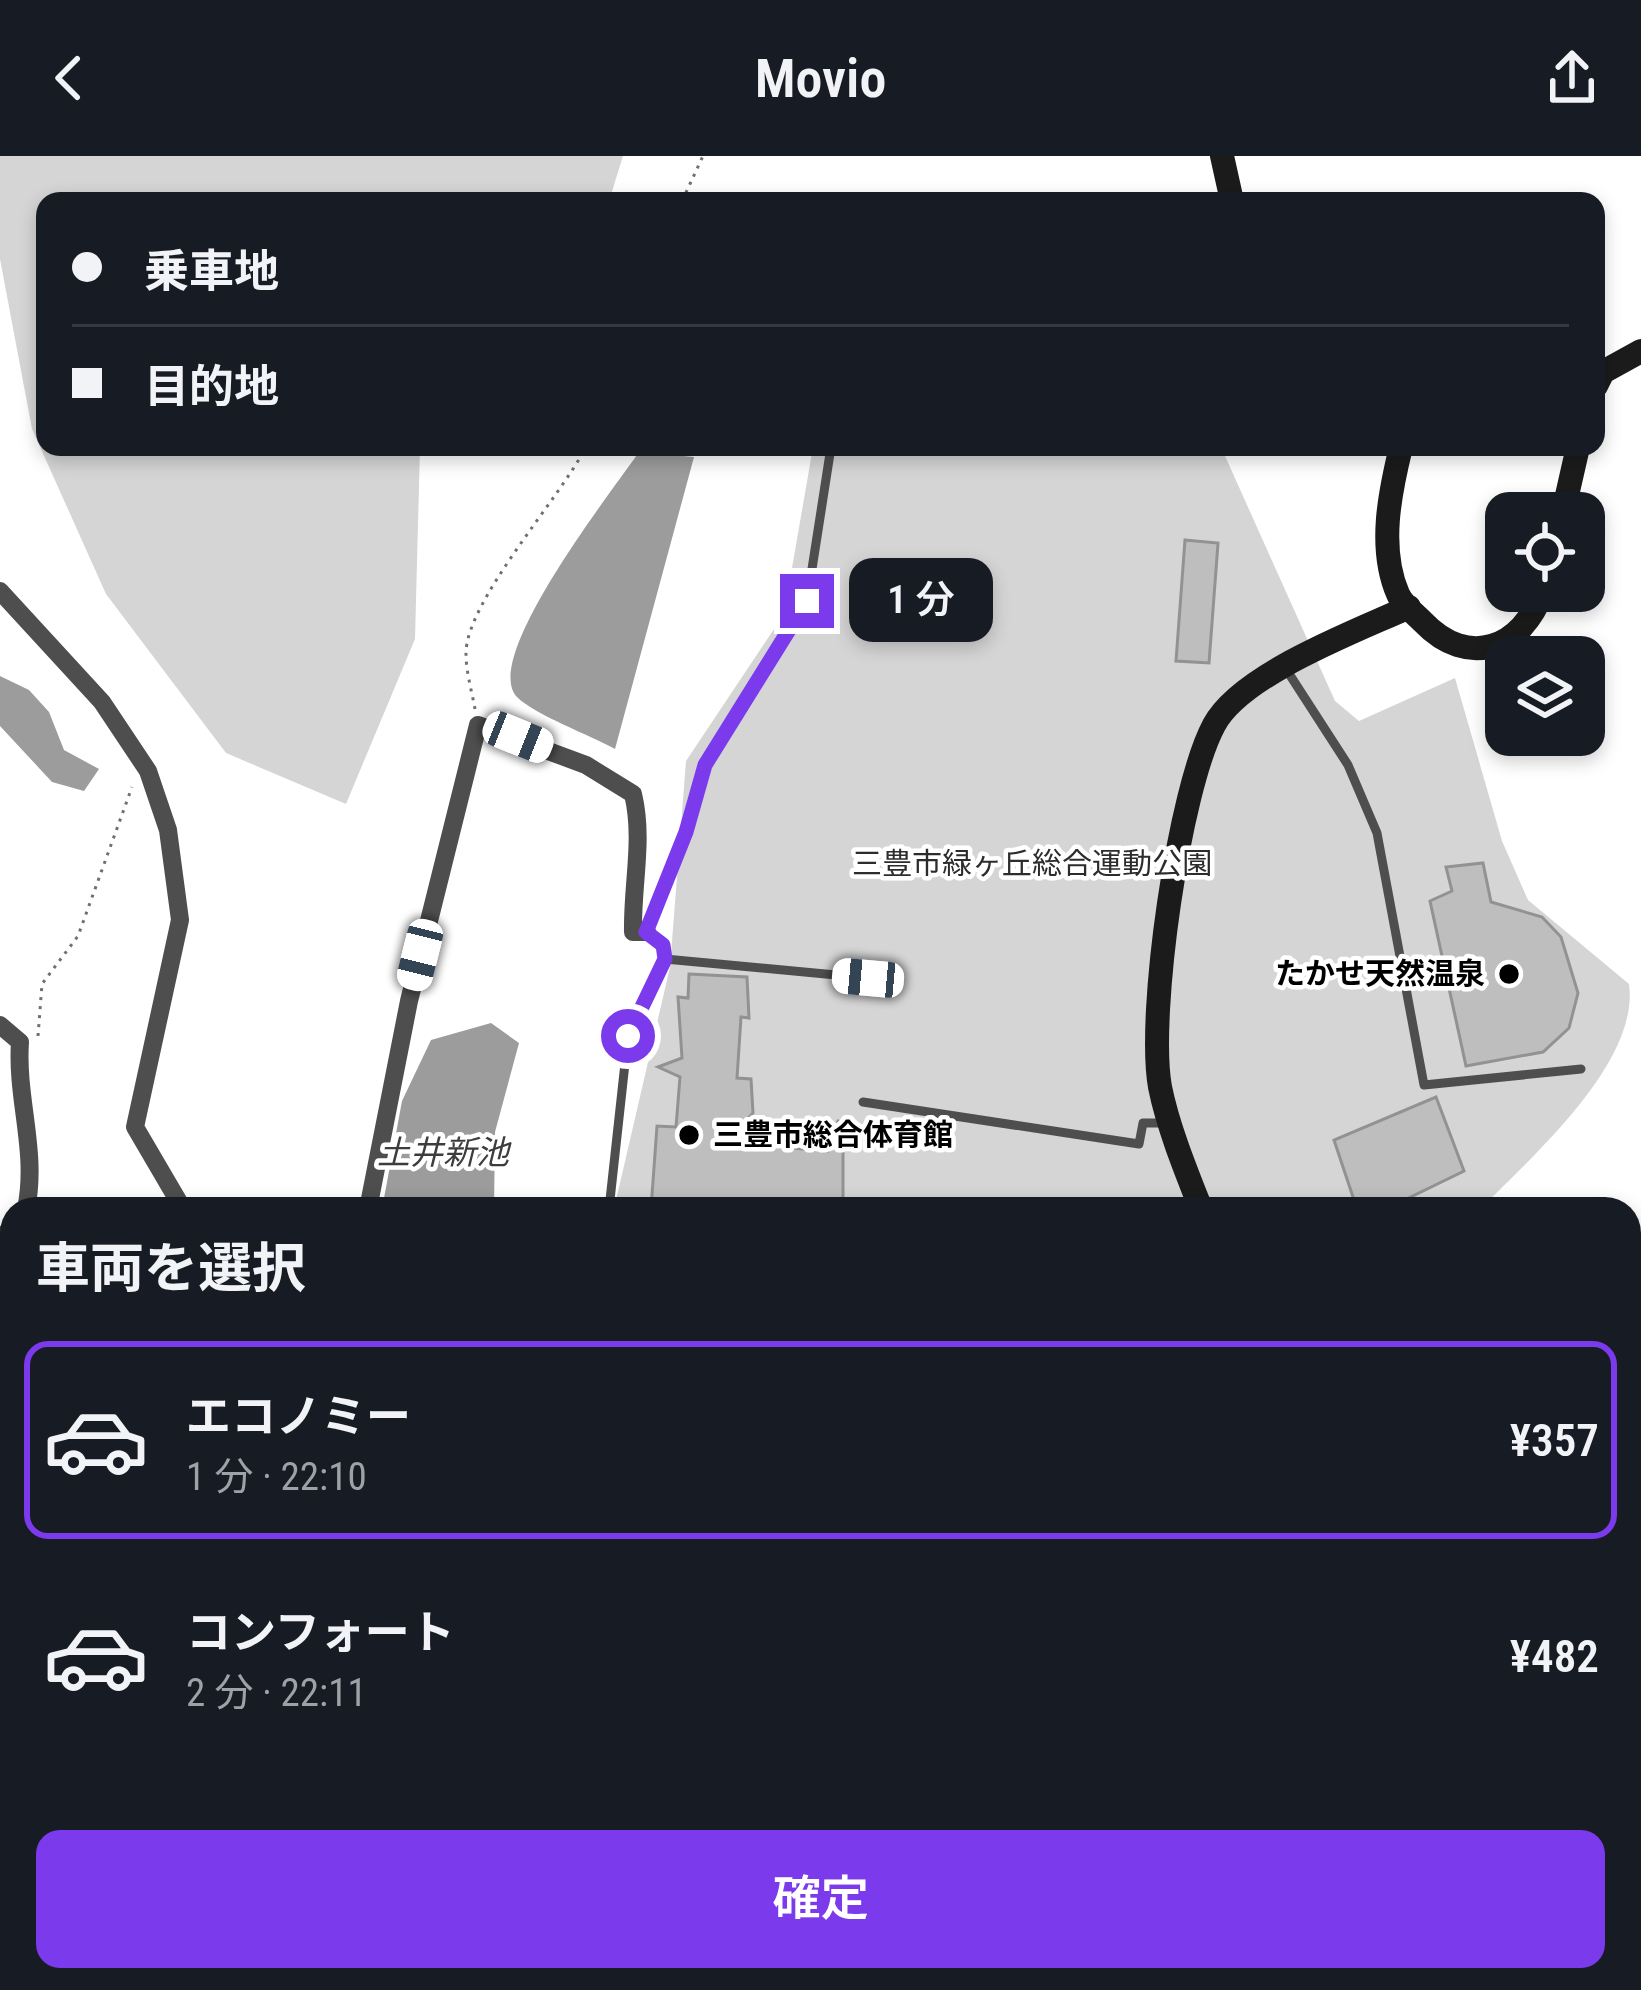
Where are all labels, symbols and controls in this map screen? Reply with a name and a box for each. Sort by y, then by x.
icon: back [36,45,102,111]
icon: share [1539,45,1605,111]
text: Movio [755,47,886,110]
text: 乗車地 [144,245,279,298]
text: 目的地 [144,360,279,413]
map controls [1485,492,1605,756]
button: locate [1485,492,1605,612]
callout: 1 分 [849,559,993,643]
route end [780,574,834,628]
text: 1 分 [887,577,955,623]
button: layers [1485,636,1605,756]
car [478,707,558,767]
park label: 三豊市緑ヶ丘総合運動公園 [852,846,1212,881]
car [394,916,446,994]
place label: たかせ天然温泉 [1275,956,1485,991]
car [831,957,905,999]
marker: たかせ天然温泉 [1496,961,1522,987]
route start [601,1009,655,1063]
place label: 三豊市総合体育館 [713,1117,953,1152]
marker: 三豊市総合体育館 [676,1122,702,1148]
water label: 土井新池 [377,1133,512,1172]
text: 車両を選択 [36,1237,306,1300]
icon: car [42,1386,150,1494]
text: エコノミー [186,1390,411,1443]
text: ¥357 [1510,1414,1599,1467]
text: 1 分 · 22:10 [186,1454,367,1500]
icon: car [42,1602,150,1710]
text: コンフォート [186,1606,455,1659]
text: ¥482 [1510,1630,1599,1683]
text: 2 分 · 22:11 [186,1670,367,1716]
button: 確定 [36,1830,1605,1968]

